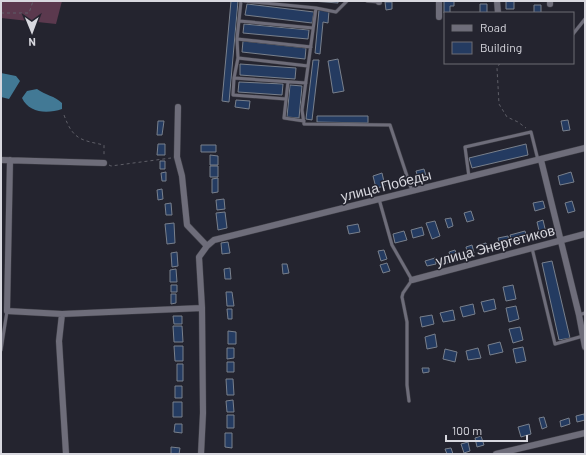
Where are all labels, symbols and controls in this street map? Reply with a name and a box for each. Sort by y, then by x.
north arrow [12,12,52,52]
legend [444,12,574,64]
text: Road [480,20,507,34]
text: N [28,36,36,49]
text: Building [480,40,522,54]
street label: улица Победы [339,166,433,204]
street label: улица Энергетиков [434,221,556,269]
scale bar [446,417,527,443]
text: 100 m [452,423,482,437]

